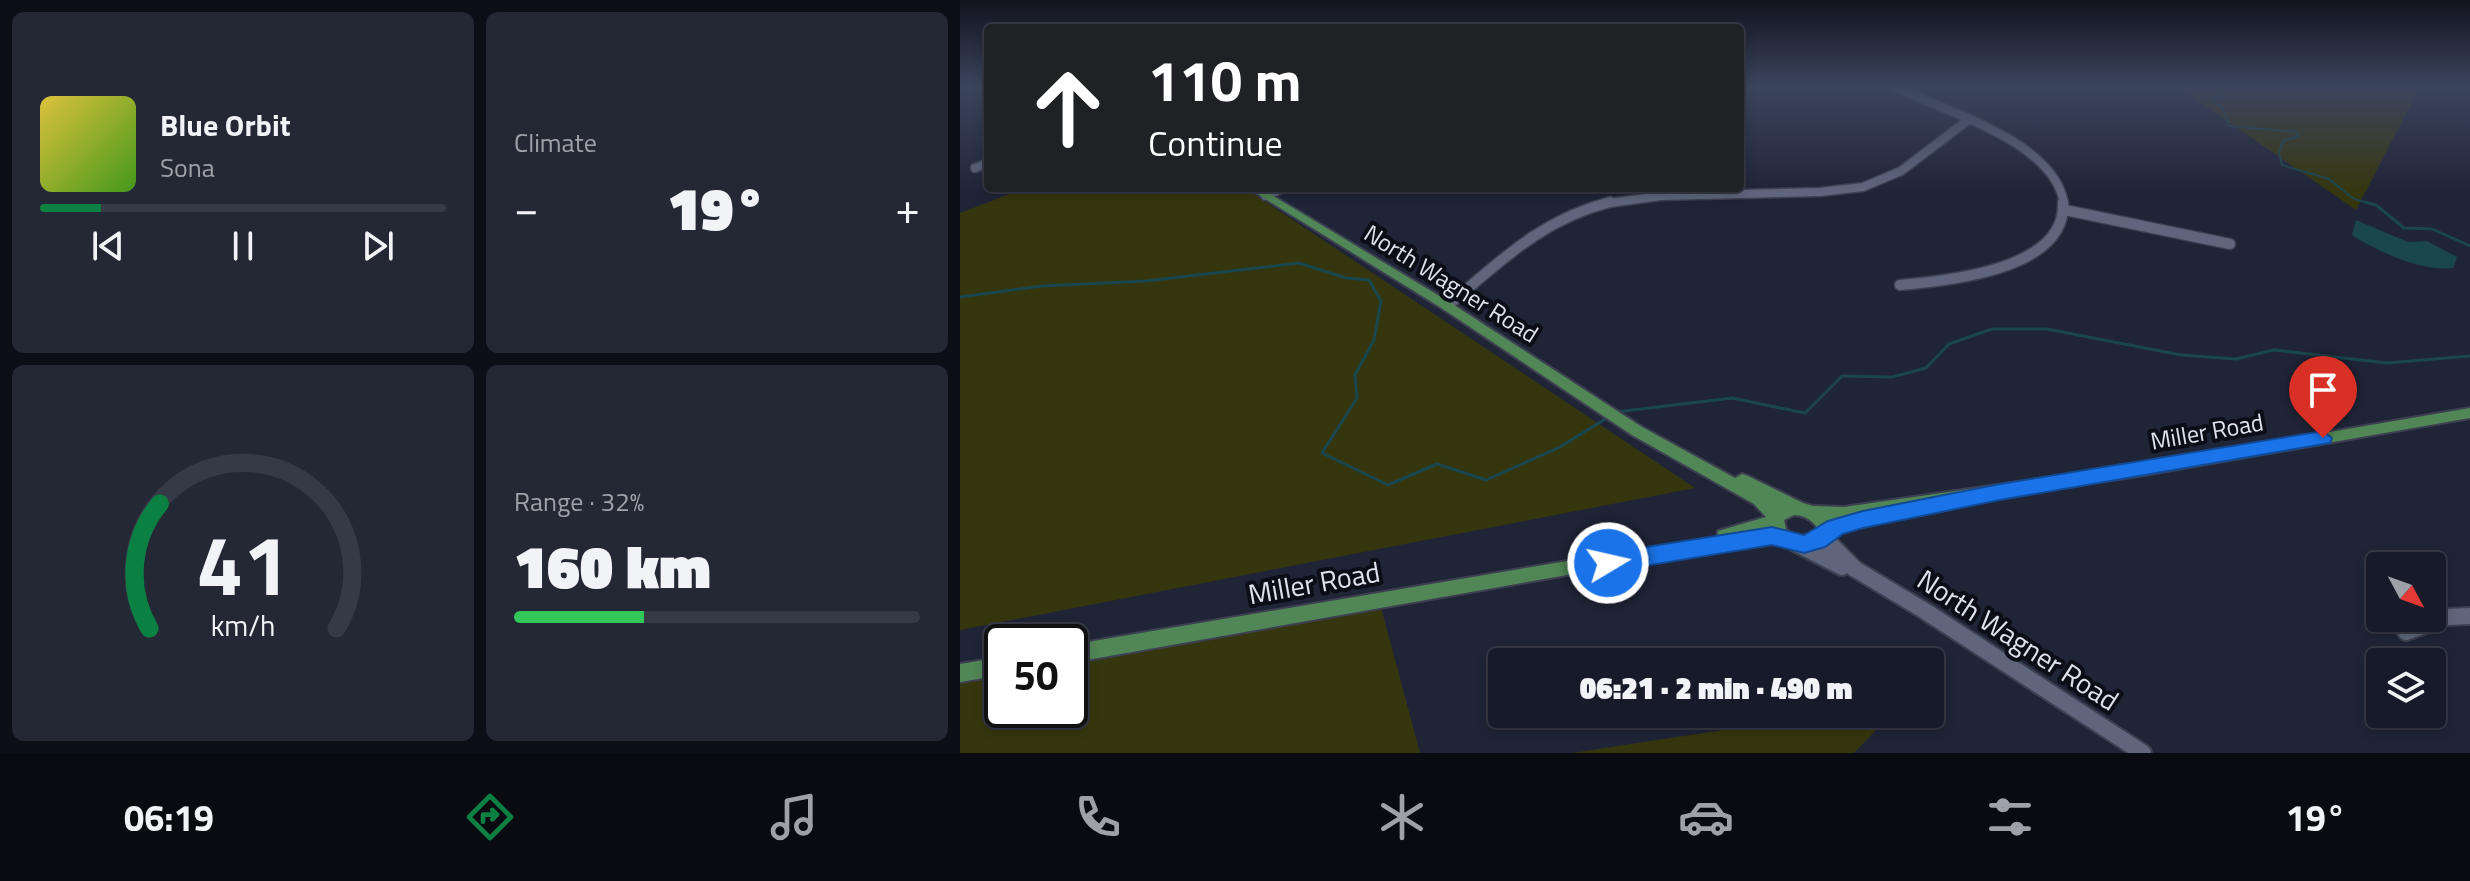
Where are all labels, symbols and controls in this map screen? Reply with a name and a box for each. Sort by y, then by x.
text: 110 m [1148,38,1301,123]
icon: ahead [1016,56,1120,160]
text: Blue Orbit [160,102,291,148]
text: Continue [1148,115,1283,170]
text: Climate [514,123,597,162]
text: Sona [160,148,215,187]
text: 19° [668,162,767,253]
text: − [514,174,539,241]
text: + [895,174,920,241]
street label: North Wagner Road [1357,215,1546,351]
icon: previous [86,224,130,268]
icon: pause [221,224,265,268]
icon: next [356,224,400,268]
pin [2289,356,2357,438]
icon: arrive [2301,368,2345,412]
street label: Miller Road [2147,403,2266,459]
text: Range · 32% [514,482,644,521]
text: 41 [196,500,290,626]
text: 160 km [514,520,711,611]
position arrow [1566,521,1650,605]
street label: Miller Road [1245,550,1383,615]
north arrow [2366,552,2446,632]
map controls [2366,552,2446,728]
street label: North Wagner Road [1909,558,2128,721]
text: km/h [211,604,275,647]
speed limit sign: 50 [984,624,1088,728]
button: layers [2366,648,2446,728]
text: 06:21 · 2 min · 490 m [1580,665,1852,711]
icon: directions [462,789,518,845]
icon: music [766,789,822,845]
icon: phone [1070,789,1126,845]
icon: climate [1374,789,1430,845]
icon: car [1678,789,1734,845]
icon: filters [1982,789,2038,845]
text: 06:19 [124,790,214,845]
text: 19° [2286,790,2346,845]

